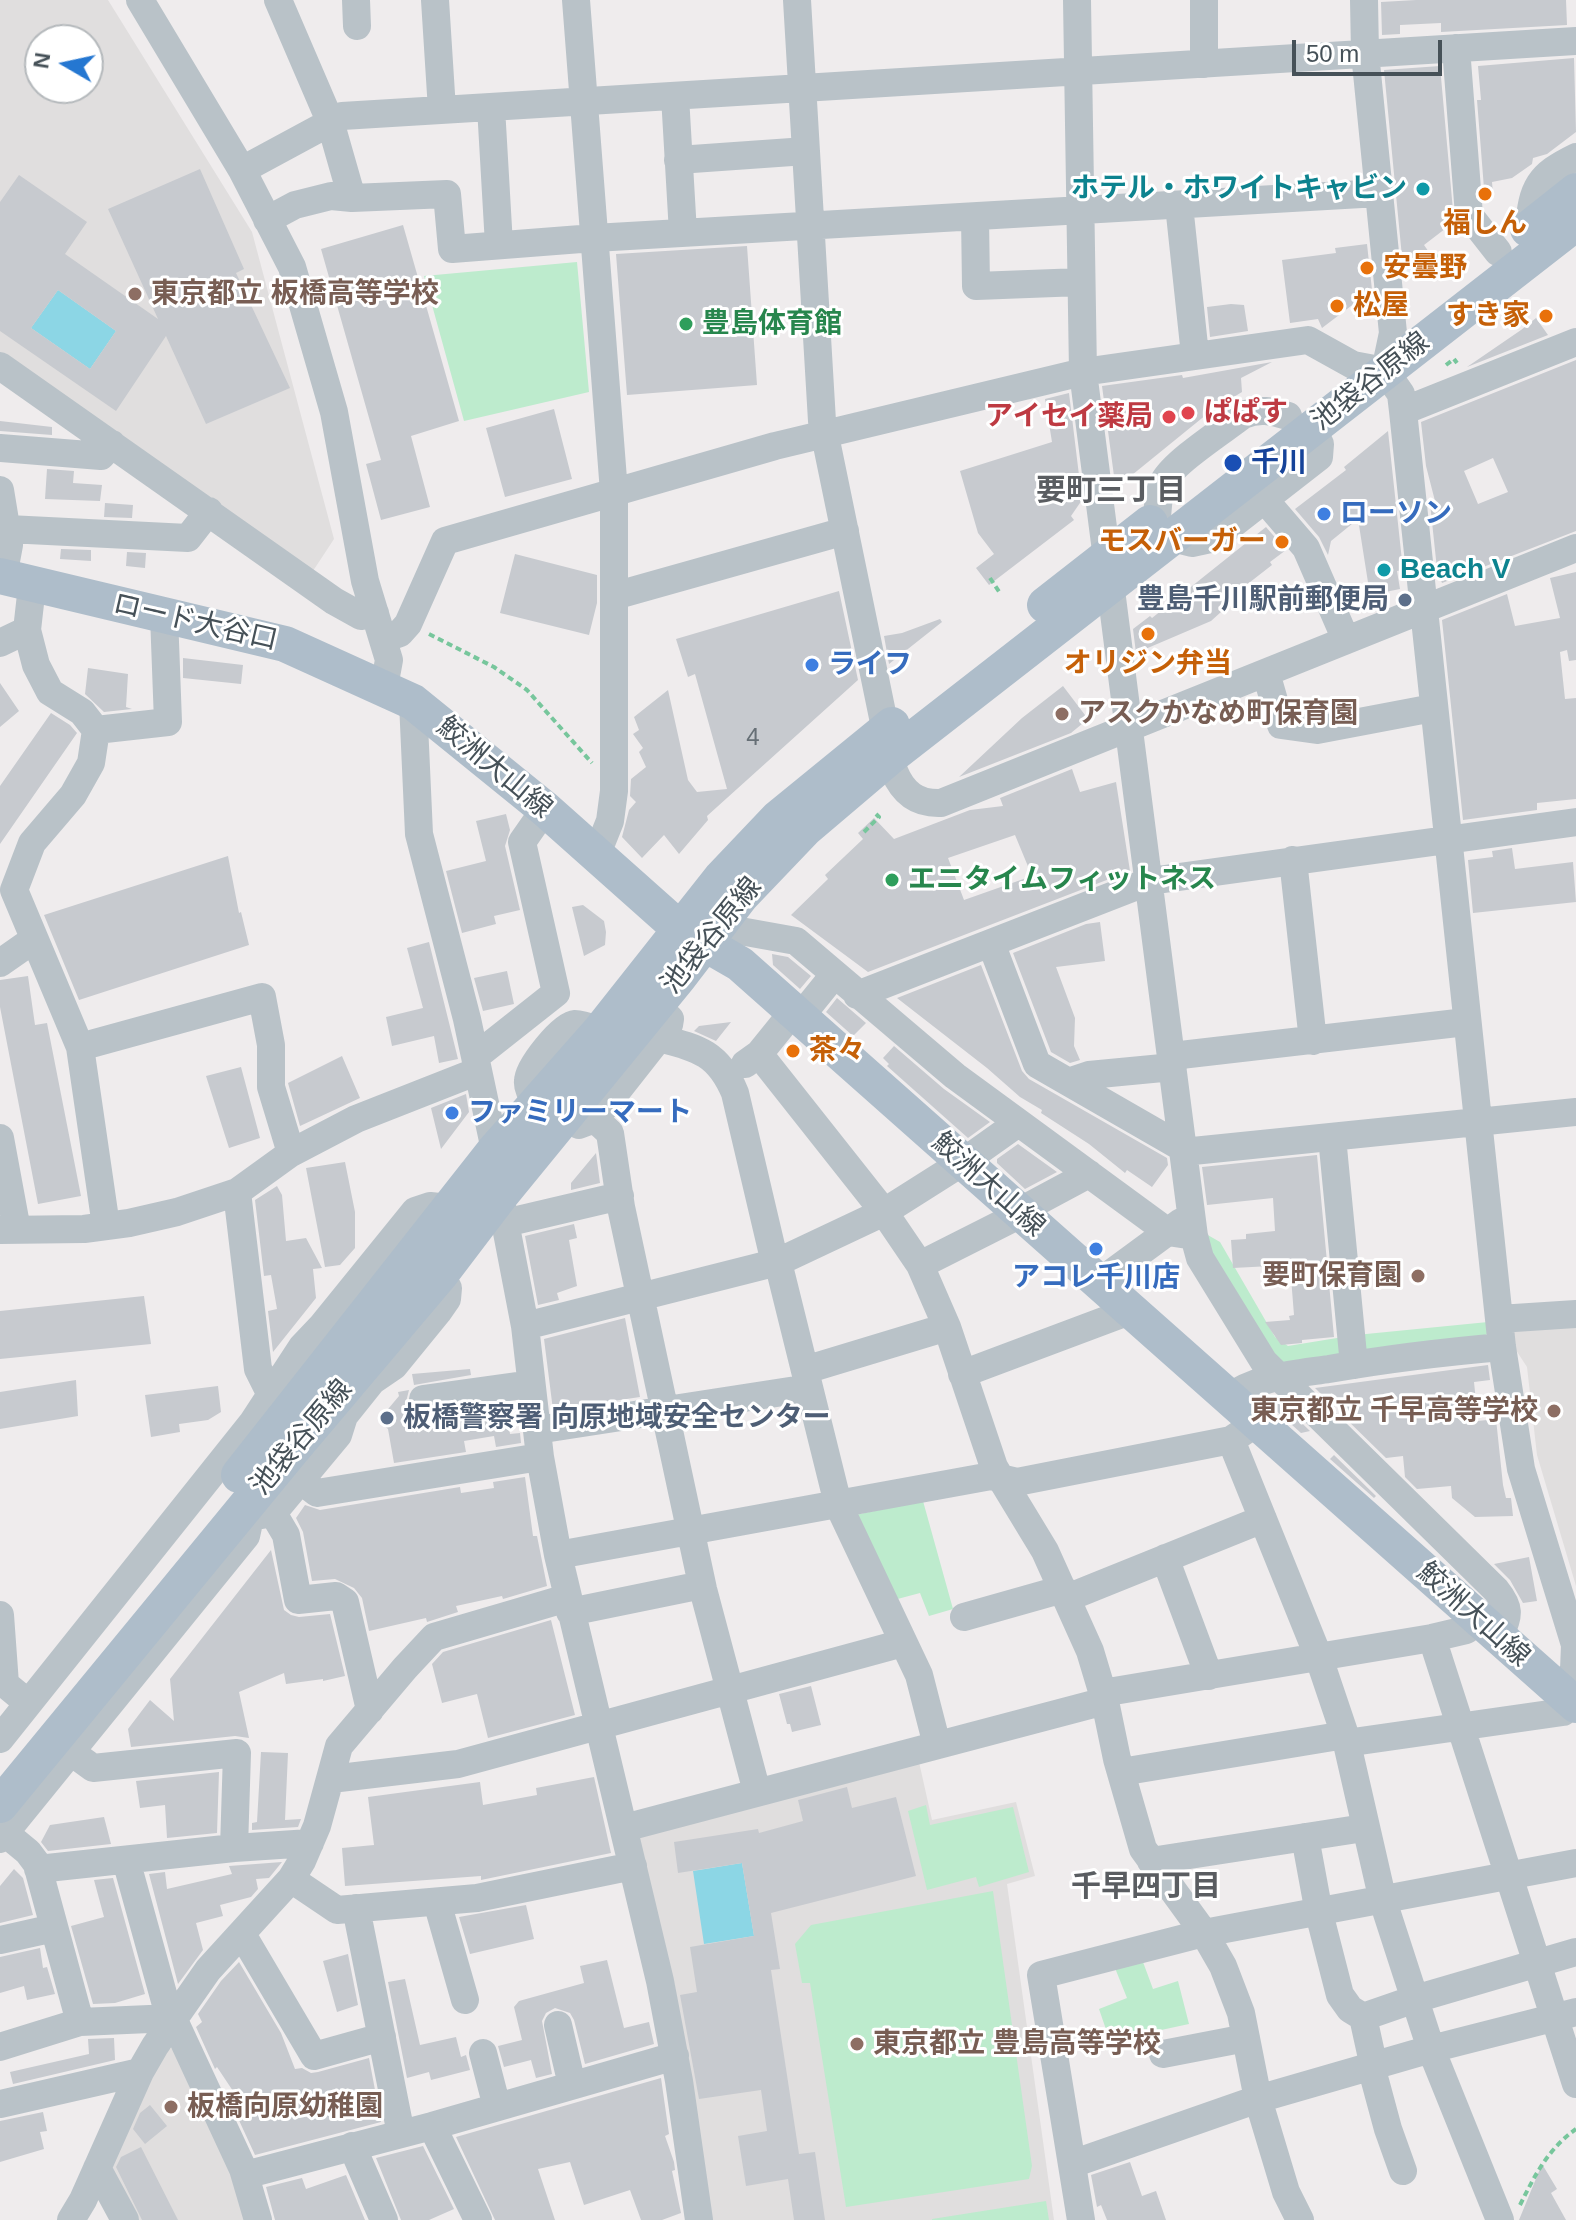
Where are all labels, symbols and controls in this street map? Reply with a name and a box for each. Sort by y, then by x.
north arrow [24,24,104,104]
scale bar [1296,24,1446,74]
text: 50 m [1306,40,1359,67]
text: N [28,51,55,70]
place label: ホテル・ホワイトキャビン [1071,172,1407,206]
marker: ホテル・ホワイトキャビン [1414,180,1432,198]
marker: 福しん [1476,185,1494,203]
place label: 福しん [1443,207,1527,241]
place label: 安曇野 [1383,251,1467,285]
marker: 安曇野 [1358,259,1376,277]
place label: 東京都立 板橋高等学校 [151,277,439,311]
marker: 東京都立 板橋高等学校 [126,285,144,303]
place label: 松屋 [1353,289,1409,323]
marker: 松屋 [1328,297,1346,315]
place label: すき家 [1446,299,1530,333]
place label: 豊島体育館 [702,307,842,341]
marker: すき家 [1537,307,1555,325]
marker: 豊島体育館 [677,315,695,333]
street label: 池袋谷原線 [1305,326,1437,438]
place label: ぱぱす [1204,396,1288,430]
place label: アイセイ薬局 [985,400,1153,434]
marker: ぱぱす [1179,404,1197,422]
marker: アイセイ薬局 [1160,408,1178,426]
place label: 千川 [1251,446,1307,480]
marker: 千川 [1222,452,1244,474]
district label: 要町三丁目 [1036,474,1186,510]
place label: ローソン [1340,497,1452,531]
marker: ローソン [1315,505,1333,523]
place label: モスバーガー [1098,525,1266,559]
marker: モスバーガー [1273,533,1291,551]
place label: Beach V [1400,553,1510,587]
marker: Beach V [1375,561,1393,579]
place label: 豊島千川駅前郵便局 [1137,583,1389,617]
street label: ロード大谷口 [109,588,281,658]
marker: 豊島千川駅前郵便局 [1396,591,1414,609]
marker: オリジン弁当 [1139,625,1157,643]
place label: オリジン弁当 [1064,647,1232,681]
place label: ライフ [828,648,912,682]
marker: ライフ [803,656,821,674]
place label: アスクかなめ町保育園 [1078,697,1358,731]
marker: アスクかなめ町保育園 [1053,705,1071,723]
street label: 鮫洲大山線 [430,710,558,826]
house number: 4 [746,724,760,752]
place label: エニタイムフィットネス [908,863,1216,897]
street label: 池袋谷原線 [655,871,769,1001]
marker: エニタイムフィットネス [883,871,901,889]
place label: 茶々 [809,1034,865,1068]
marker: 茶々 [784,1042,802,1060]
place label: ファミリーマート [468,1096,692,1130]
marker: ファミリーマート [443,1104,461,1122]
street label: 鮫洲大山線 [925,1126,1051,1244]
marker: アコレ千川店 [1087,1240,1105,1258]
place label: 要町保育園 [1262,1259,1402,1293]
place label: アコレ千川店 [1012,1261,1180,1295]
marker: 要町保育園 [1409,1267,1427,1285]
street label: 池袋谷原線 [244,1374,360,1502]
place label: 東京都立 千早高等学校 [1250,1394,1538,1428]
place label: 板橋警察署 向原地域安全センター [403,1401,831,1435]
marker: 東京都立 千早高等学校 [1545,1402,1563,1420]
marker: 板橋警察署 向原地域安全センター [378,1409,396,1427]
street label: 鮫洲大山線 [1410,1556,1536,1674]
district label: 千早四丁目 [1071,1870,1221,1906]
place label: 東京都立 豊島高等学校 [873,2027,1161,2061]
marker: 東京都立 豊島高等学校 [848,2035,866,2053]
place label: 板橋向原幼稚園 [187,2090,383,2124]
marker: 板橋向原幼稚園 [162,2098,180,2116]

